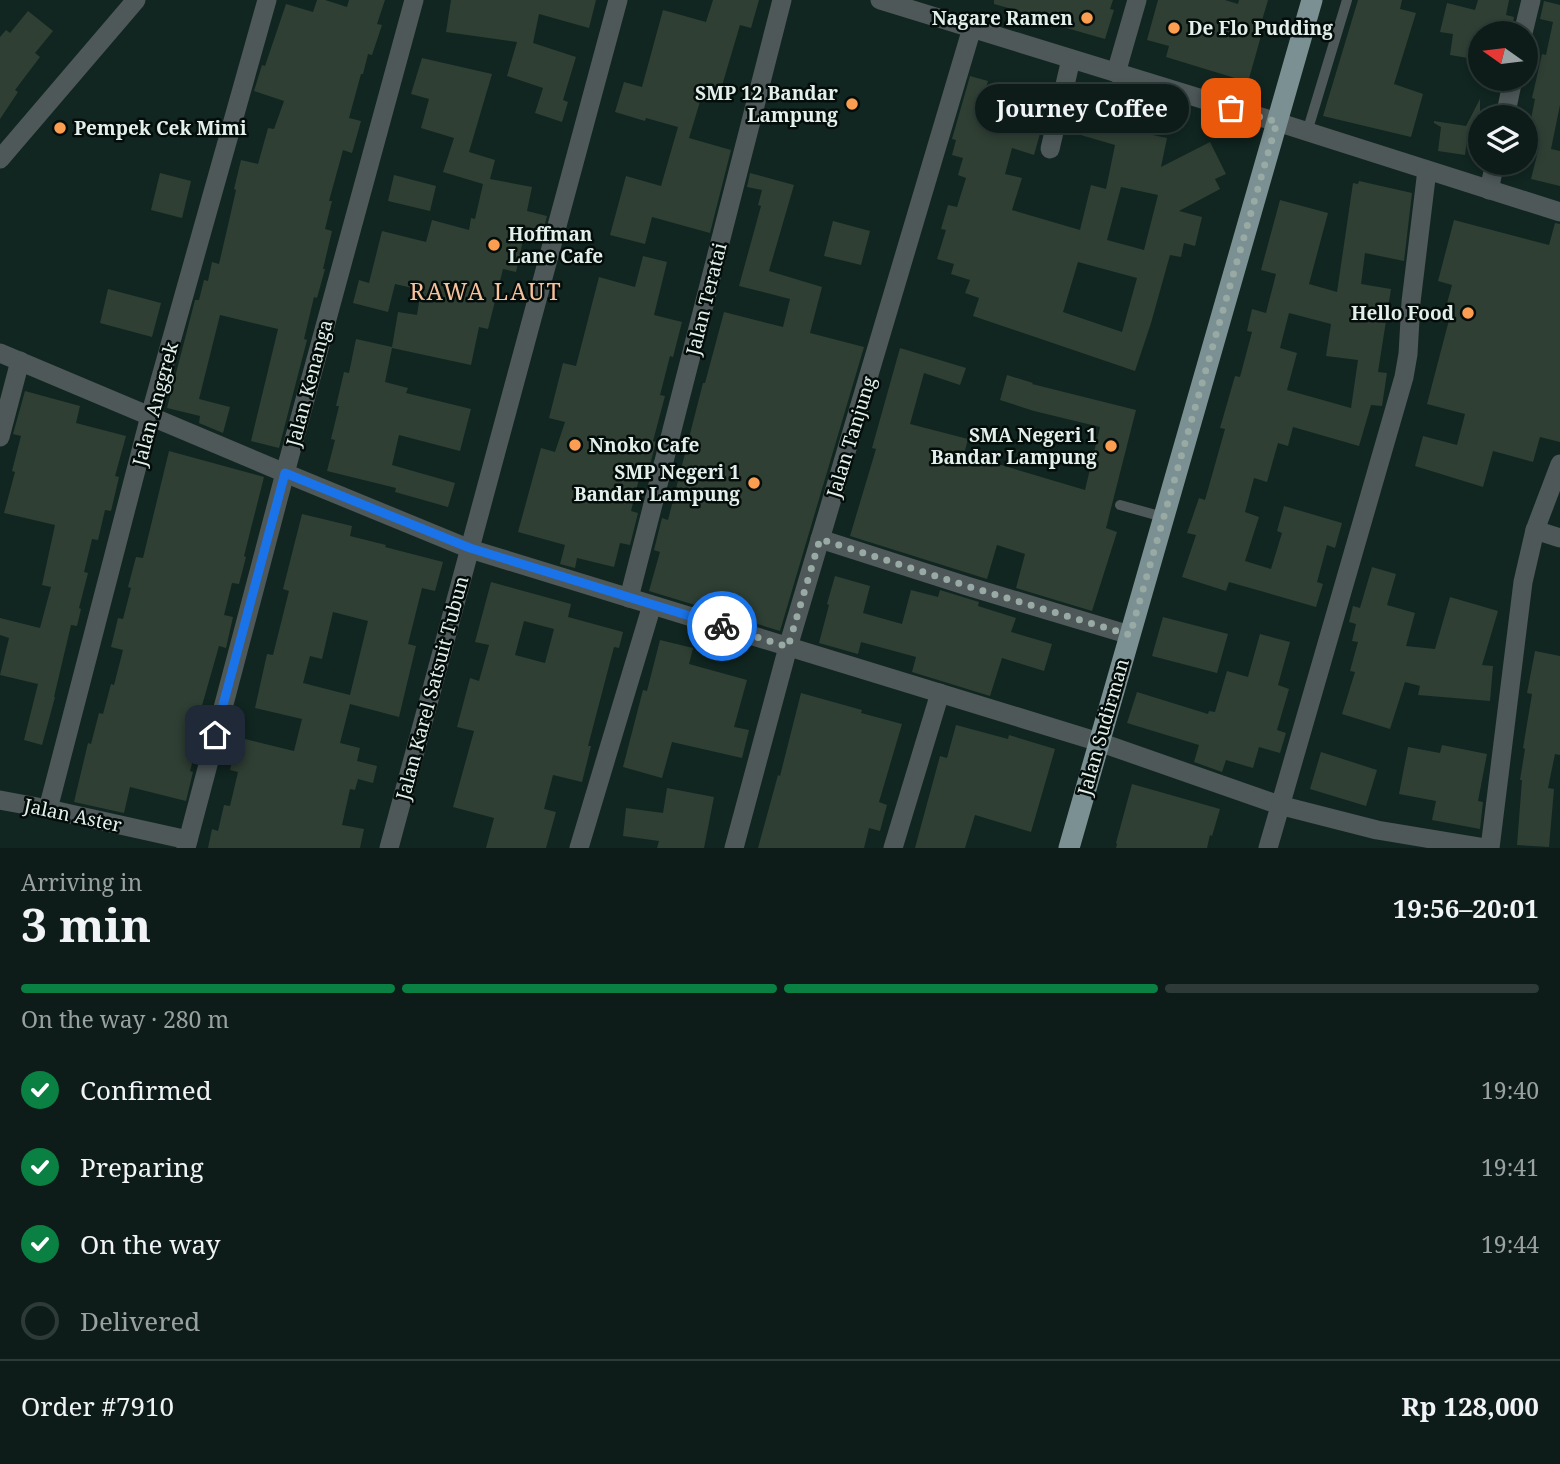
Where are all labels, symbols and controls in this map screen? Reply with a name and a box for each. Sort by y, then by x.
place label: Nagare Ramen [932,5,1073,31]
marker: Nagare Ramen [1079,10,1095,26]
place label: De Flo Pudding [1188,15,1333,41]
marker: De Flo Pudding [1166,20,1182,36]
north arrow [1468,21,1538,91]
map controls [1468,21,1538,175]
pin [1201,78,1261,138]
place label: SMP 12 Bandar Lampung [695,80,838,128]
callout: Journey Coffee [976,84,1189,132]
icon: bag [1212,89,1250,127]
text: Journey Coffee [996,92,1168,124]
marker: SMP 12 Bandar Lampung [844,96,860,112]
button: layers [1468,105,1538,175]
place label: Pempek Cek Mimi [74,115,247,141]
marker: Pempek Cek Mimi [52,120,68,136]
place label: Hoffman Lane Cafe [508,221,603,269]
marker: Hoffman Lane Cafe [486,237,502,253]
street label: Jalan Teratai [679,240,733,359]
district label: RAWA LAUT [409,275,563,307]
place label: Hello Food [1351,300,1455,326]
marker: Hello Food [1460,305,1476,321]
street label: Jalan Kenanga [279,317,338,450]
street label: Jalan Anggrek [126,338,184,470]
street label: Jalan Tanjung [820,373,882,502]
place label: SMA Negeri 1 Bandar Lampung [931,422,1097,470]
place label: Nnoko Cafe [589,432,699,458]
marker: Nnoko Cafe [567,437,583,453]
marker: SMA Negeri 1 Bandar Lampung [1103,438,1119,454]
place label: SMP Negeri 1 Bandar Lampung [574,459,740,507]
marker: SMP Negeri 1 Bandar Lampung [746,475,762,491]
street label: Jalan Karel Satsuit Tubun [389,573,474,804]
courier [687,591,757,661]
icon: bike [703,607,741,645]
street label: Jalan Sudirman [1071,656,1135,799]
pin [185,705,245,765]
icon: home [196,716,234,754]
street label: Jalan Aster [21,792,124,838]
text: Arriving in [21,866,142,898]
text: 19:56–20:01 [1393,890,1539,926]
text: 3 min [21,893,151,955]
text: On the way · 280 m [21,1003,229,1035]
icon: check [21,1071,59,1109]
text: Confirmed [80,1072,212,1108]
text: 19:40 [1481,1074,1539,1106]
icon: check [21,1148,59,1186]
text: Preparing [80,1149,204,1185]
text: 19:41 [1481,1151,1539,1183]
icon: check [21,1225,59,1263]
text: On the way [80,1226,220,1262]
text: 19:44 [1481,1228,1539,1260]
text: Delivered [80,1303,200,1339]
text: Order #7910 [21,1388,174,1424]
text: Rp 128,000 [1401,1388,1539,1424]

